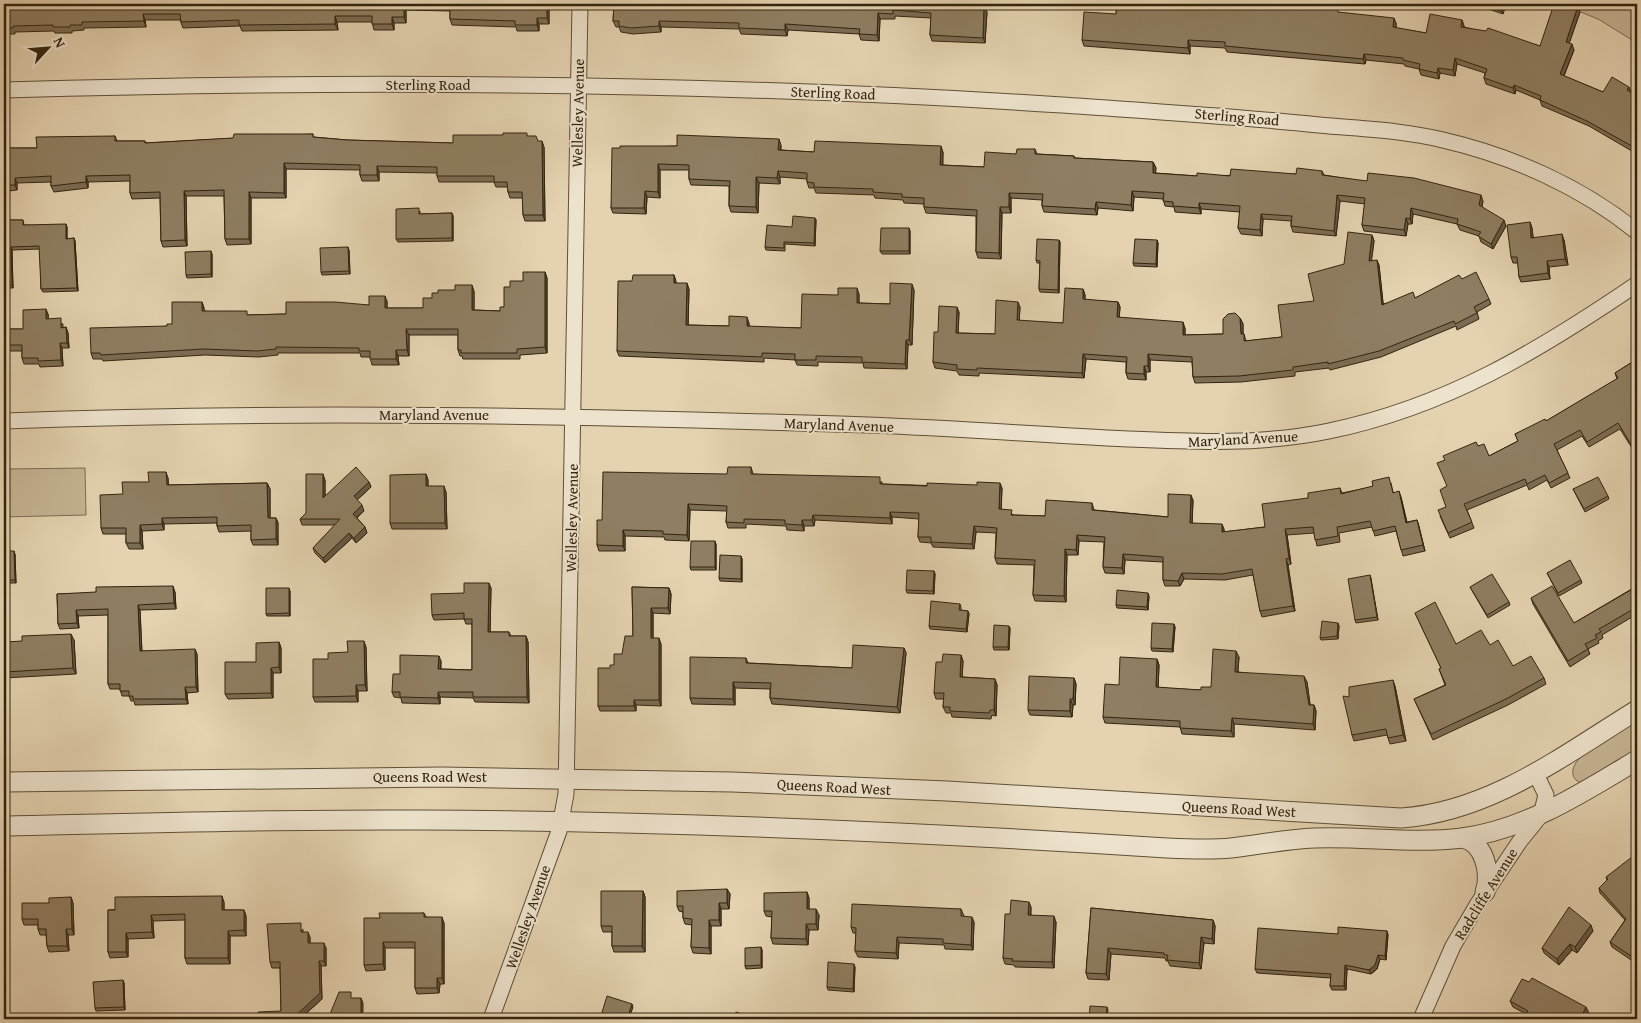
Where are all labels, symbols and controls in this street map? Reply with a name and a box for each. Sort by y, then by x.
north arrow [22,22,72,72]
text: N [49,34,71,51]
street label: Wellesley Avenue [566,58,589,168]
street label: Sterling Road [386,74,470,95]
street label: Sterling Road [790,81,876,104]
street label: Sterling Road [1194,102,1280,131]
street label: Maryland Avenue [379,404,489,425]
street label: Maryland Avenue [784,412,894,437]
street label: Maryland Avenue [1187,425,1299,452]
street label: Wellesley Avenue [560,463,583,573]
street label: Queens Road West [373,766,488,787]
street label: Queens Road West [776,773,892,800]
street label: Queens Road West [1181,795,1297,822]
street label: Radcliffe Avenue [1449,844,1522,944]
street label: Wellesley Avenue [500,862,555,972]

